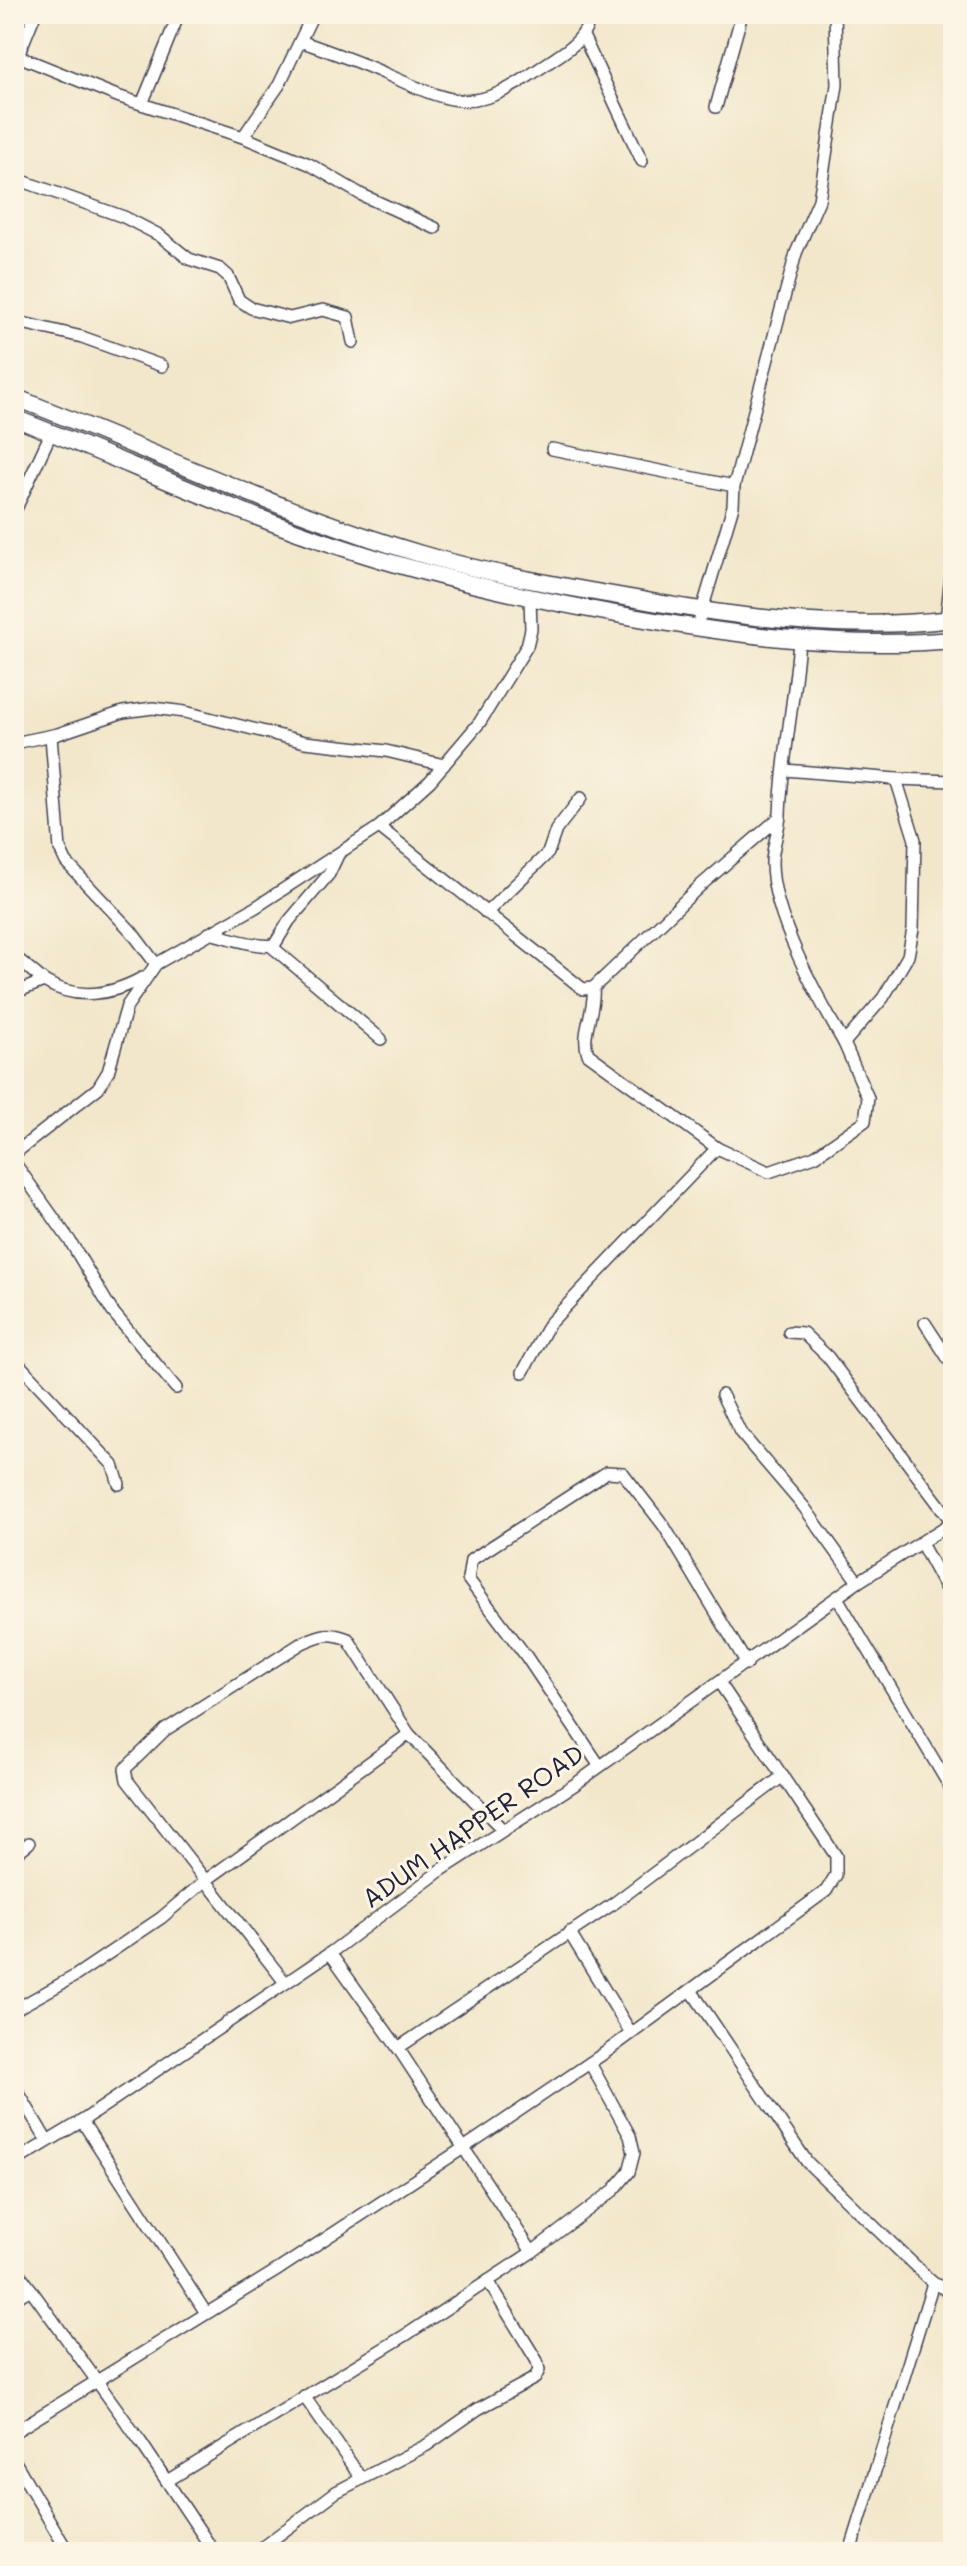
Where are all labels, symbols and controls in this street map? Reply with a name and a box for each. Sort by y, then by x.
street label: ADUM HAPPER ROAD [355,1736,590,1915]

